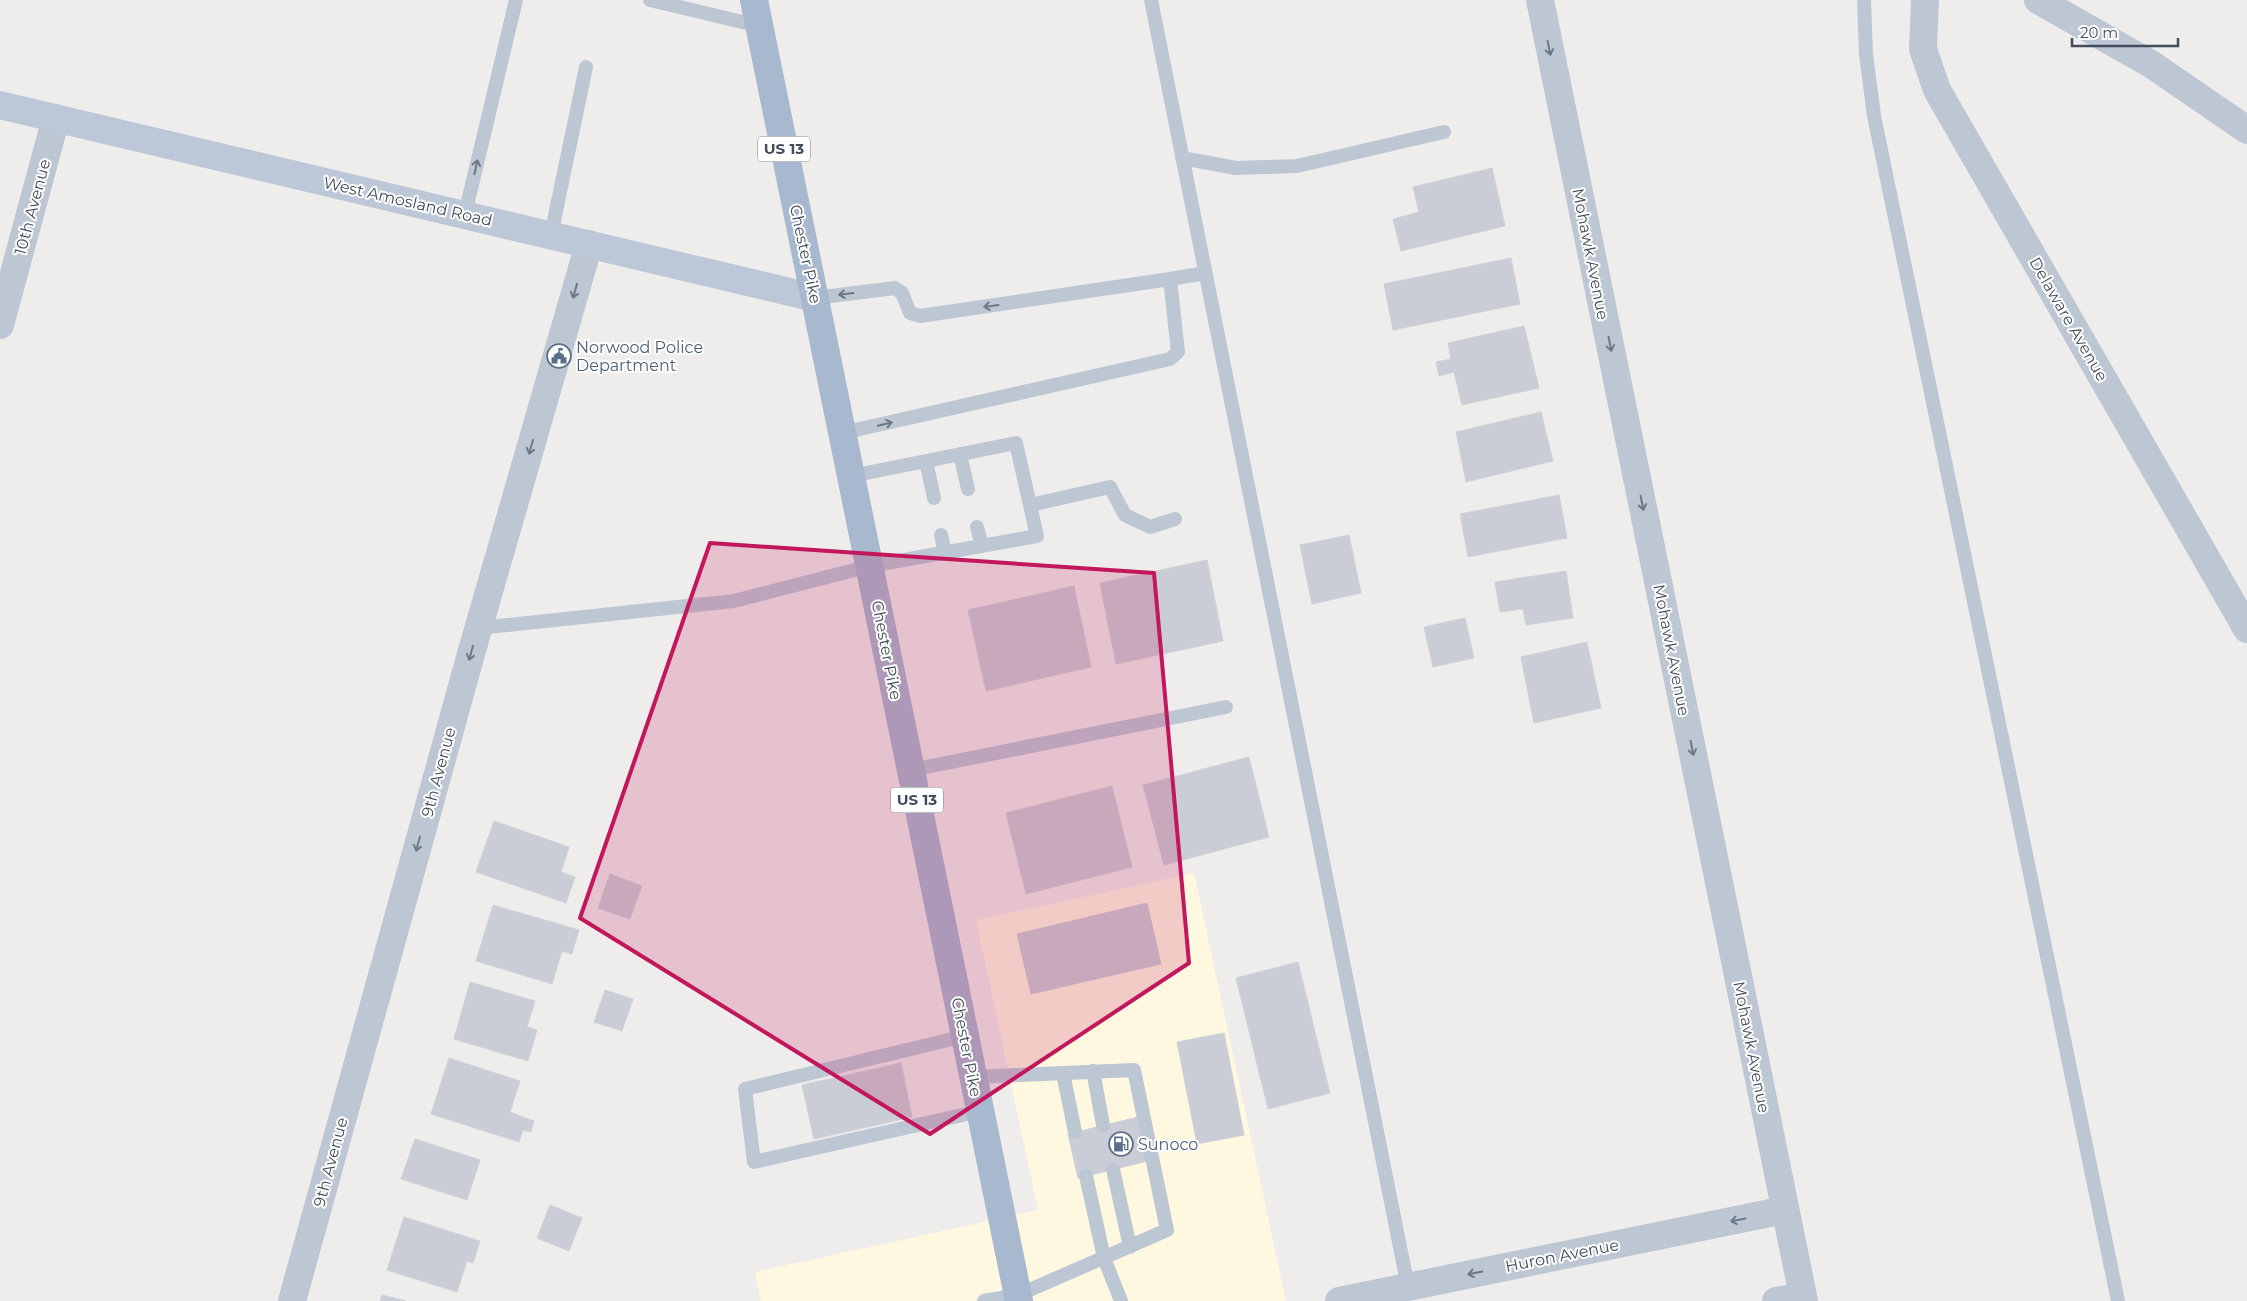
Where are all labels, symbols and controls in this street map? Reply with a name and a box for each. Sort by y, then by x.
scale bar [2072,15,2178,47]
text: 20 m [2080,23,2118,42]
one-way arrow [1545,39,1555,55]
road number: US 13 [758,136,810,162]
street label: 10th Avenue [11,157,54,257]
one-way arrow [472,159,481,175]
street label: West Amosland Road [322,173,494,230]
street label: Mohawk Avenue [1568,187,1613,321]
street label: Chester Pike [786,203,825,305]
street label: Delaware Avenue [2025,254,2112,385]
one-way arrow [570,282,580,298]
one-way arrow [838,289,854,299]
one-way arrow [984,301,1000,311]
one-way arrow [1605,336,1615,352]
place label: Norwood Police Department [576,338,703,375]
public building icon: Norwood Police Department [546,343,572,369]
one-way arrow [877,419,893,428]
one-way arrow [525,438,535,454]
one-way arrow [1638,495,1647,511]
street label: Mohawk Avenue [1649,583,1694,717]
street label: Chester Pike [868,599,905,701]
one-way arrow [466,645,476,661]
street label: 9th Avenue [417,725,460,819]
one-way arrow [1687,740,1697,756]
road number: US 13 [891,788,943,812]
one-way arrow [413,835,423,851]
street label: Mohawk Avenue [1729,980,1774,1114]
street label: Chester Pike [948,996,985,1098]
street label: 9th Avenue [309,1115,352,1209]
fuel station icon: Sunoco [1108,1131,1134,1157]
place label: Sunoco [1138,1135,1198,1154]
one-way arrow [1730,1216,1746,1225]
street label: Huron Avenue [1504,1235,1621,1276]
one-way arrow [1468,1269,1484,1278]

